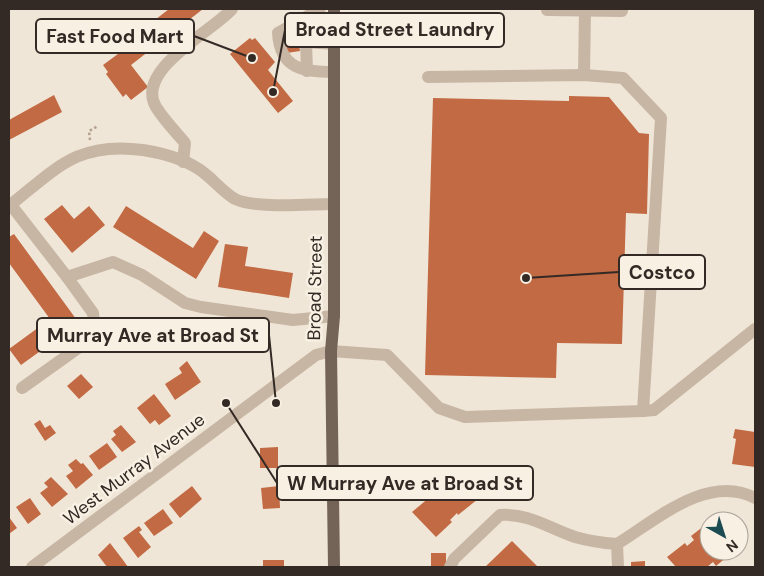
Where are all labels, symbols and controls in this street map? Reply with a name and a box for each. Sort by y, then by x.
callout: Broad Street Laundry [285,13,504,47]
text: Broad Street Laundry [296,17,495,42]
callout: Fast Food Mart [36,19,194,53]
text: Fast Food Mart [46,24,184,49]
street label: Broad Street [302,235,328,341]
callout: Costco [619,255,705,289]
text: Costco [629,260,695,285]
callout: Murray Ave at Broad St [37,318,269,352]
text: Murray Ave at Broad St [47,323,259,348]
street label: West Murray Avenue [58,408,210,530]
callout: W Murray Ave at Broad St [277,466,533,500]
text: W Murray Ave at Broad St [287,471,523,496]
north arrow [699,511,749,561]
text: N [723,536,742,556]

